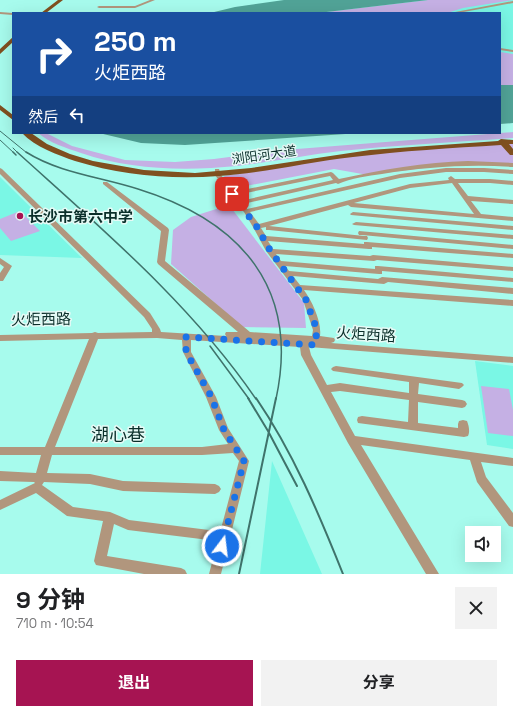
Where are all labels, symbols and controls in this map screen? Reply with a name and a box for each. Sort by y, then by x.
text: 250 m [94,23,177,59]
icon: right [28,28,80,80]
text: 火炬西路 [94,61,166,84]
icon: left [66,104,88,126]
text: 然后 [28,107,58,126]
street label: 浏阳河大道 [231,142,297,168]
pin [215,177,249,211]
icon: arrive [221,183,243,205]
place label: 长沙市第六中学 [28,207,133,226]
marker: 长沙市第六中学 [15,211,25,221]
street label: 火炬西路 [11,309,71,329]
street label: 火炬西路 [335,322,397,346]
street label: 湖心巷 [91,423,145,446]
position arrow [201,525,243,567]
map controls [465,526,501,562]
button: sound [465,526,501,562]
text: 9 分钟 [16,584,85,615]
button: close [455,587,497,629]
text: 710 m · 10:54 [16,615,94,632]
button: 退出 [16,660,253,706]
button: 分享 [261,660,497,706]

